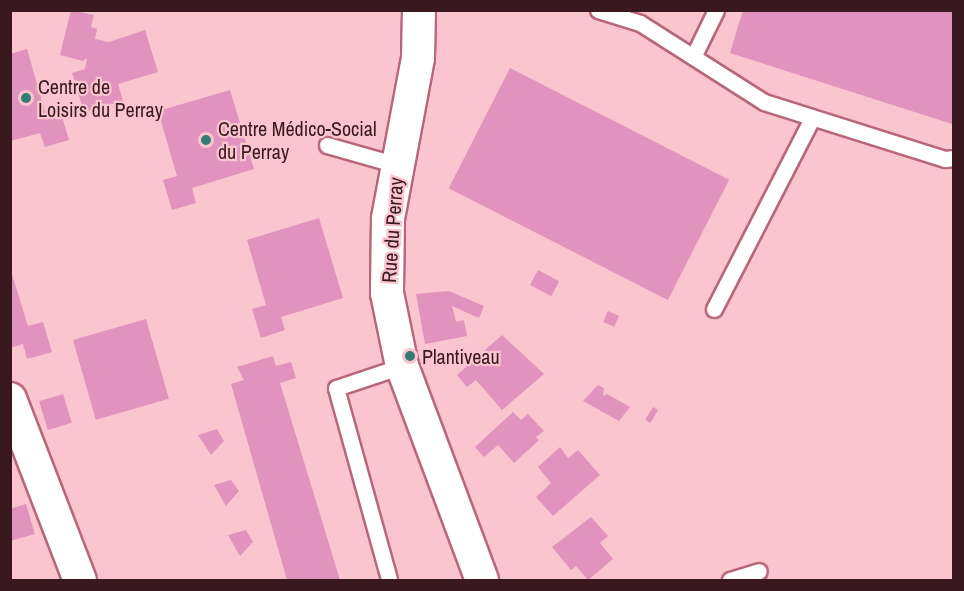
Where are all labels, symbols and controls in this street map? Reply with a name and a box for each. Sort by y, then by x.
place label: Centre de Loisirs du Perray [38,74,163,121]
marker: Centre de Loisirs du Perray [19,91,33,105]
place label: Centre Médico-Social du Perray [218,116,377,163]
marker: Centre Médico-Social du Perray [199,133,213,147]
street label: Rue du Perray [376,176,408,284]
place label: Plantiveau [422,344,499,368]
marker: Plantiveau [403,349,417,363]

